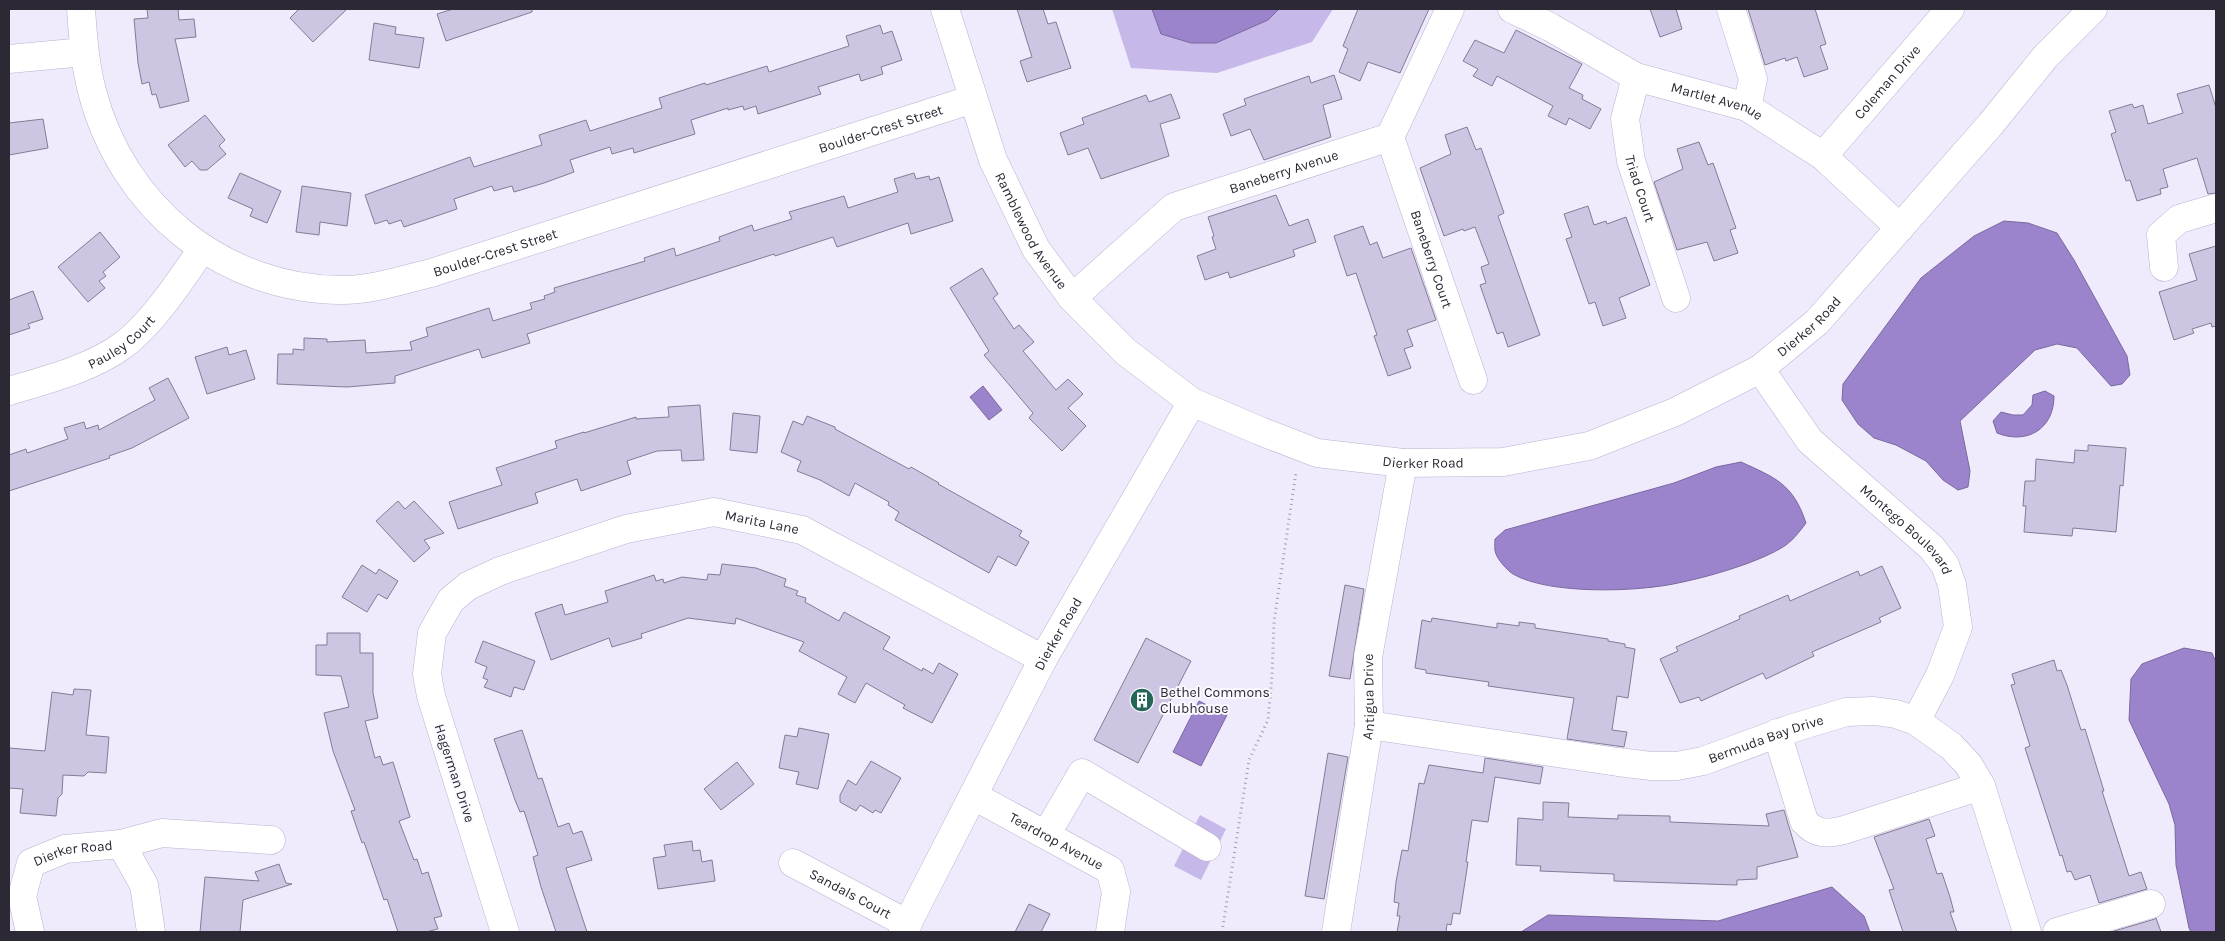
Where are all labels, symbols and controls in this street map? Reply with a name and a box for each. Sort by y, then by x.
street label: Coleman Drive [1851,42,1924,123]
street label: Martlet Avenue [1669,79,1766,124]
street label: Boulder-Crest Street [817,101,945,157]
street label: Baneberry Avenue [1227,146,1341,198]
street label: Triad Court [1621,154,1659,225]
street label: Ramblewood Avenue [991,170,1071,293]
street label: Baneberry Court [1407,208,1456,311]
street label: Boulder-Crest Street [431,225,559,281]
street label: Dierker Road [1774,293,1845,361]
street label: Pauley Court [85,312,159,373]
street label: Dierker Road [1382,453,1464,472]
street label: Montego Boulevard [1856,481,1956,577]
street label: Marita Lane [724,506,800,538]
street label: Dierker Road [1031,595,1086,673]
street label: Antigua Drive [1359,653,1378,741]
place label: Bethel Commons Clubhouse [1160,684,1270,717]
building icon: Bethel Commons Clubhouse [1129,687,1155,713]
street label: Bermuda Bay Drive [1706,711,1825,767]
street label: Hagerman Drive [431,722,478,825]
street label: Teardrop Avenue [1006,809,1106,874]
street label: Dierker Road [31,837,113,870]
street label: Sandals Court [806,865,894,923]

